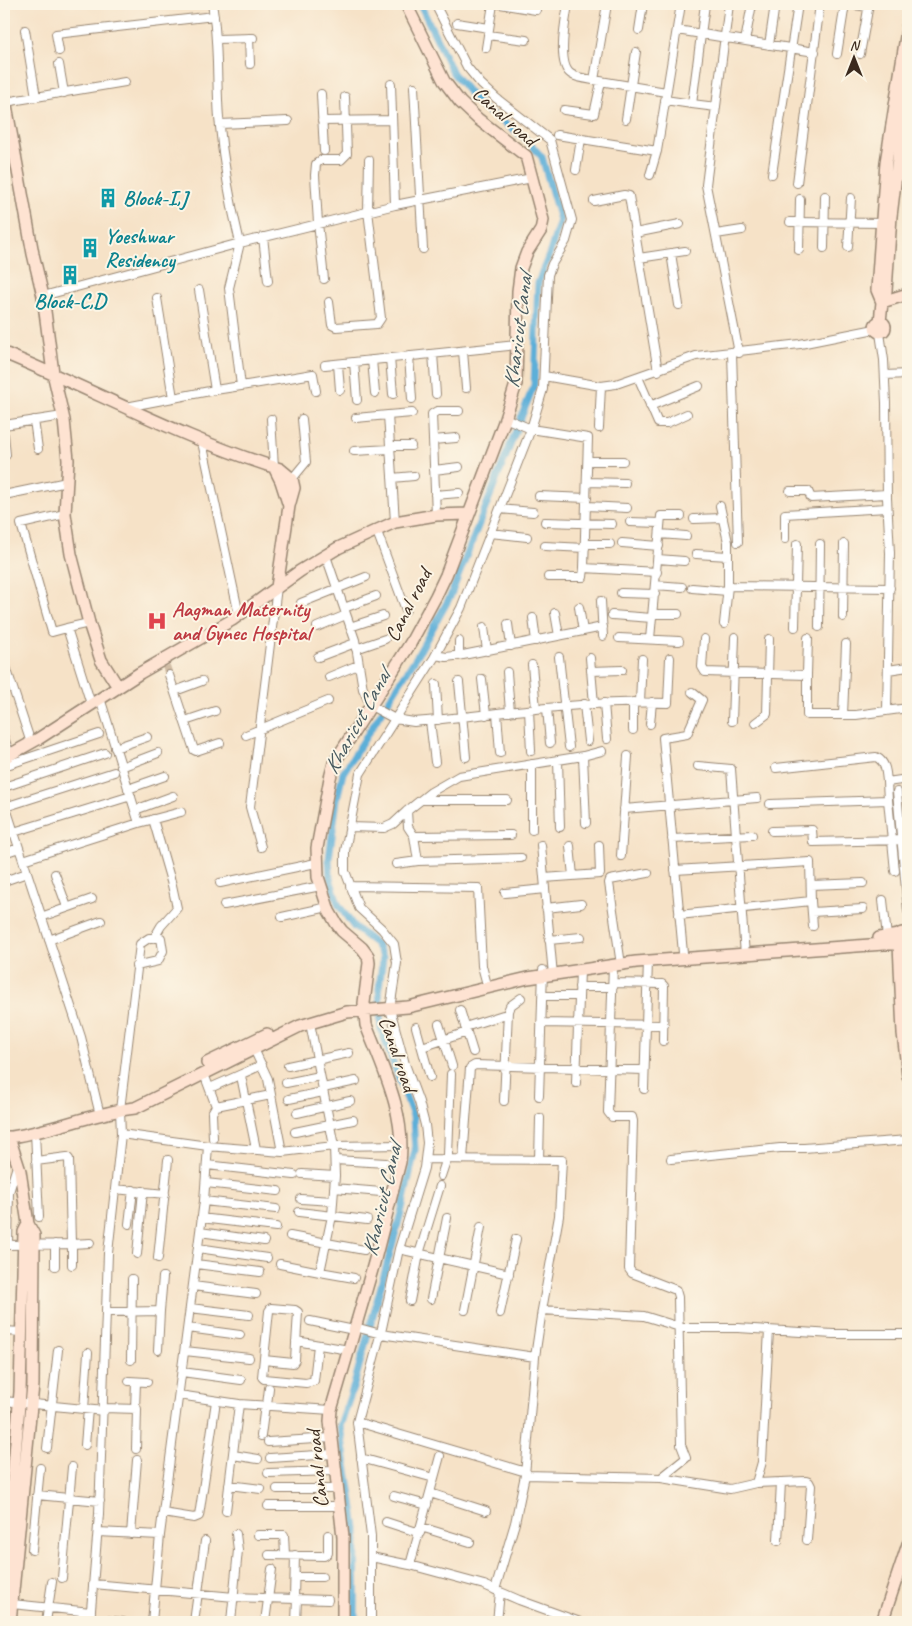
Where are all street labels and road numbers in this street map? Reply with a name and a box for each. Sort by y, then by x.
street label: Canal road [467,80,545,154]
street label: Canal road [379,561,439,646]
street label: Canal road [373,1013,424,1099]
street label: Canal road [300,1425,334,1509]

